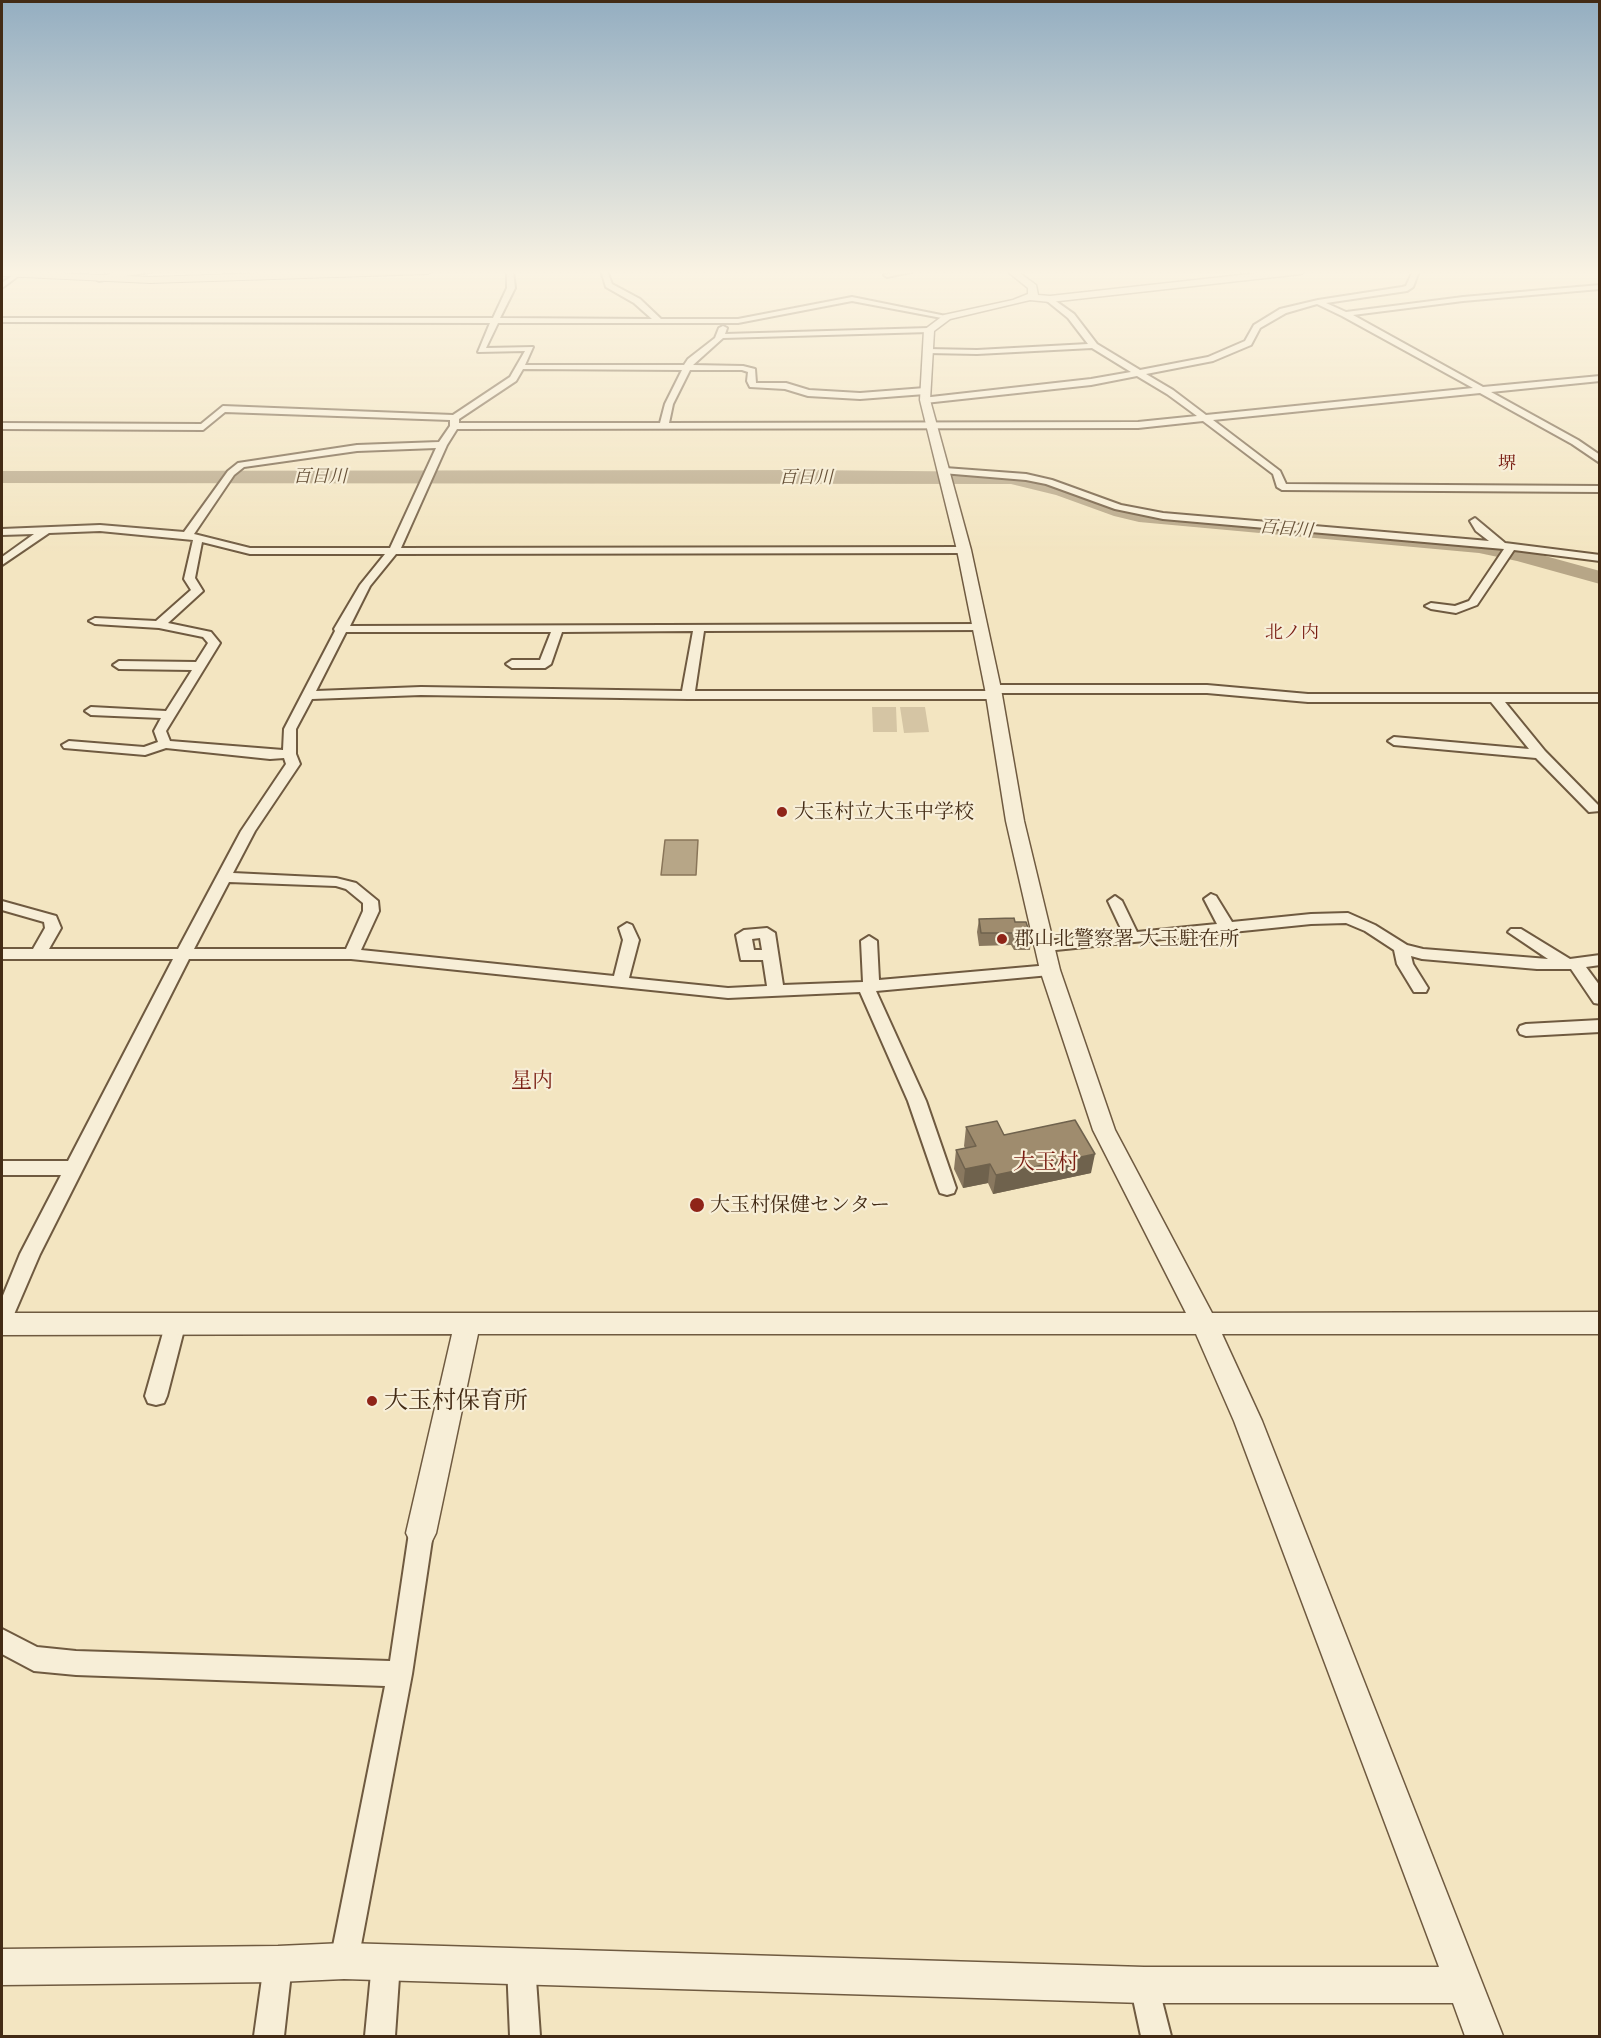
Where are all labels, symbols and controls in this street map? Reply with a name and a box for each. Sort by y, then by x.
district label: 堺 [1498,453,1516,475]
water label: 百日川 [293,466,347,488]
water label: 百日川 [779,467,833,489]
water label: 百日川 [1258,516,1314,542]
district label: 北ノ内 [1265,622,1319,644]
place label: 大玉村立大玉中学校 [794,800,974,824]
marker: 大玉村立大玉中学校 [775,805,789,819]
place label: 郡山北警察署 大玉駐在所 [1014,927,1239,951]
marker: 郡山北警察署 大玉駐在所 [995,932,1009,946]
district label: 星内 [511,1068,553,1094]
district label: 大玉村 [1013,1150,1079,1176]
place label: 大玉村保健センター [710,1193,890,1217]
marker: 大玉村保健センター [688,1196,706,1214]
place label: 大玉村保育所 [384,1387,528,1415]
marker: 大玉村保育所 [365,1394,379,1408]

